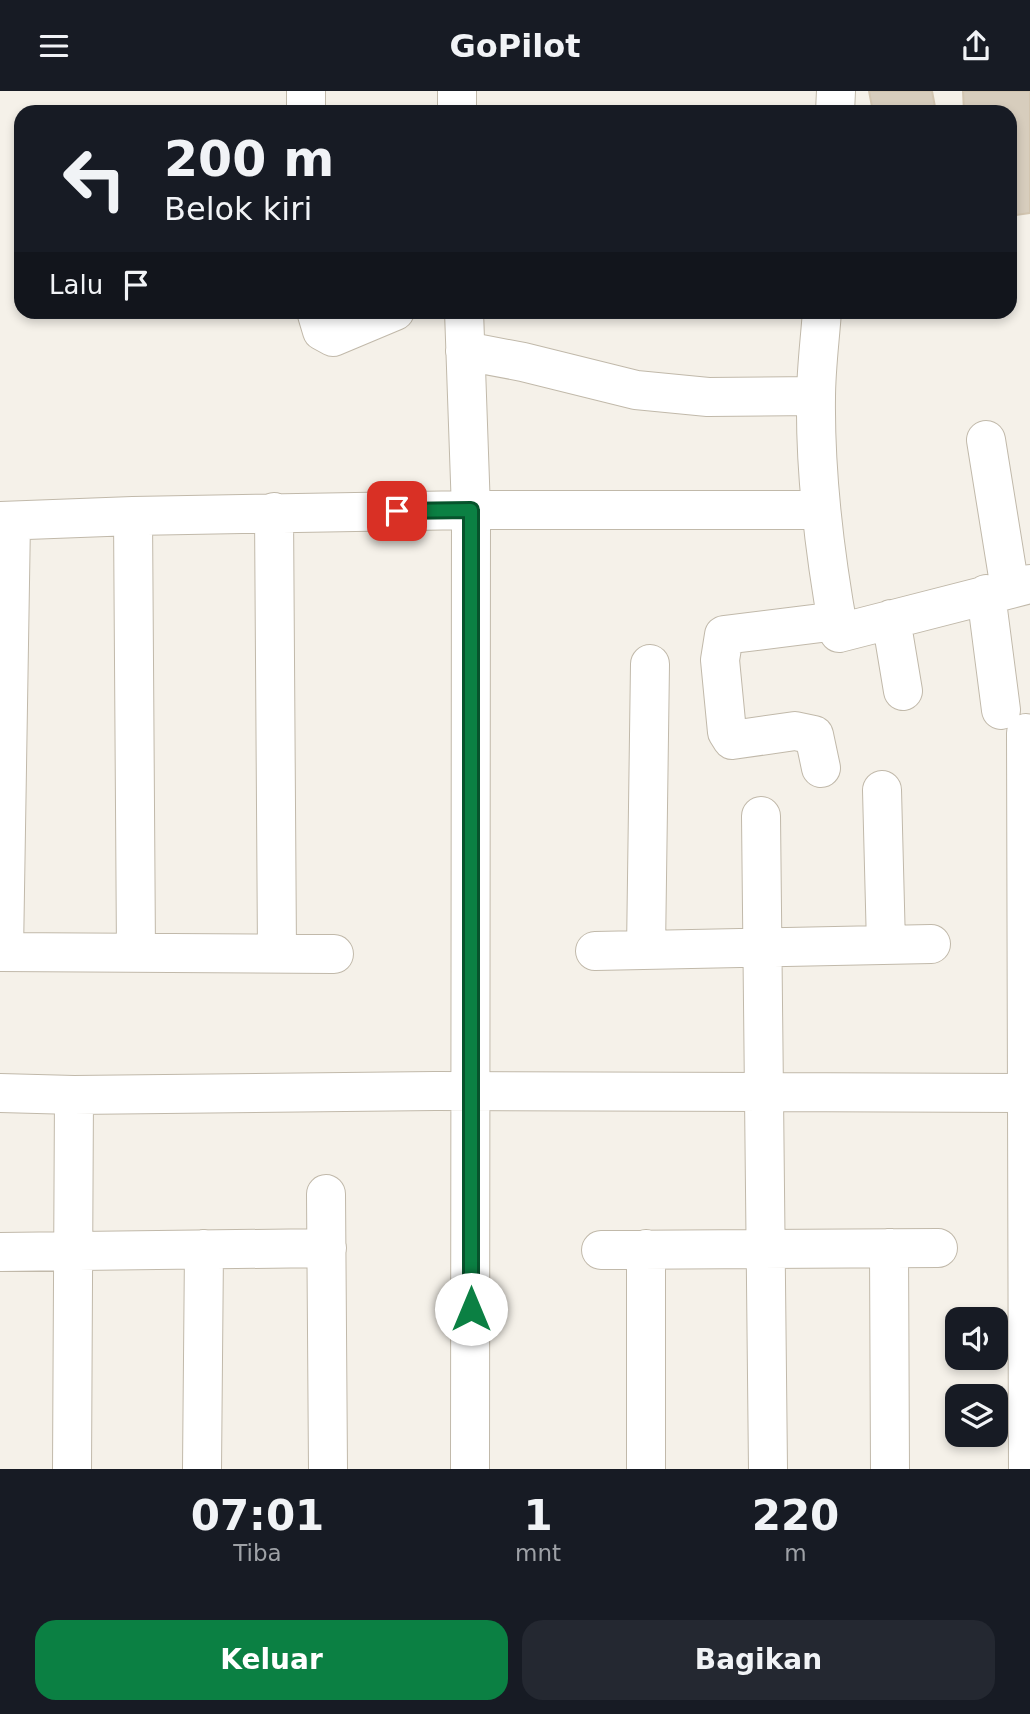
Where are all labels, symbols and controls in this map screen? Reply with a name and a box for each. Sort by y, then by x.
icon: menu [35,27,73,65]
text: GoPilot [450,27,580,65]
icon: share [957,27,995,65]
text: 200 m [164,131,334,188]
icon: left [49,133,140,224]
text: Belok kiri [164,190,312,228]
icon: arrive [117,266,155,304]
text: Lalu [49,270,103,300]
pin [367,481,427,541]
icon: arrive [378,492,416,530]
position arrow [434,1272,508,1346]
map controls [945,1307,1008,1447]
button: sound [945,1307,1008,1370]
button: layers [945,1384,1008,1447]
text: 07:01 [191,1491,324,1540]
text: 1 [523,1491,553,1540]
text: 220 [752,1491,839,1540]
text: Tiba [233,1540,282,1566]
text: mnt [515,1540,561,1566]
text: m [784,1540,807,1566]
button: Keluar [35,1620,508,1700]
button: Bagikan [522,1620,995,1700]

